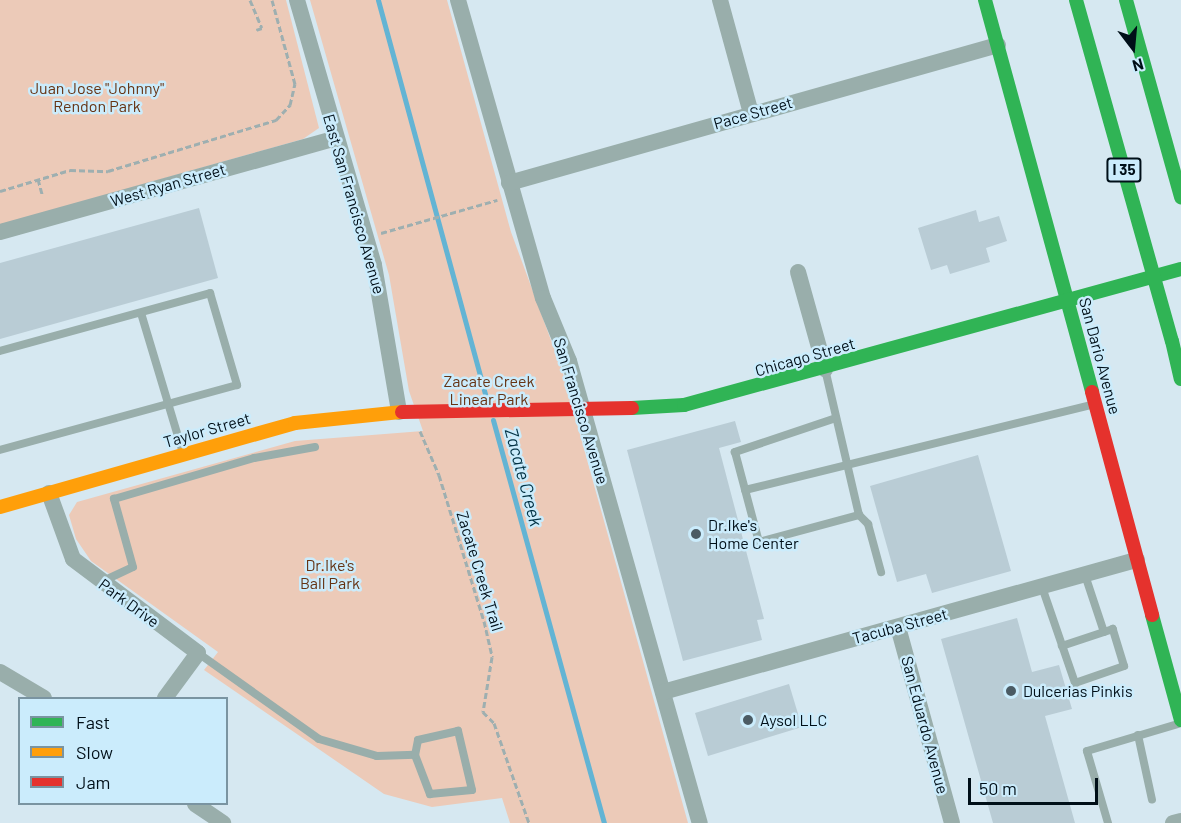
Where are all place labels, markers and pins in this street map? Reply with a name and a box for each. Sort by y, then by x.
place label: Dr.Ike's Home Center [708,515,799,553]
marker: Dr.Ike's Home Center [689,527,703,541]
place label: Dulcerias Pinkis [1023,681,1133,701]
marker: Dulcerias Pinkis [1004,684,1018,698]
place label: Aysol LLC [760,710,827,730]
marker: Aysol LLC [741,713,755,727]

